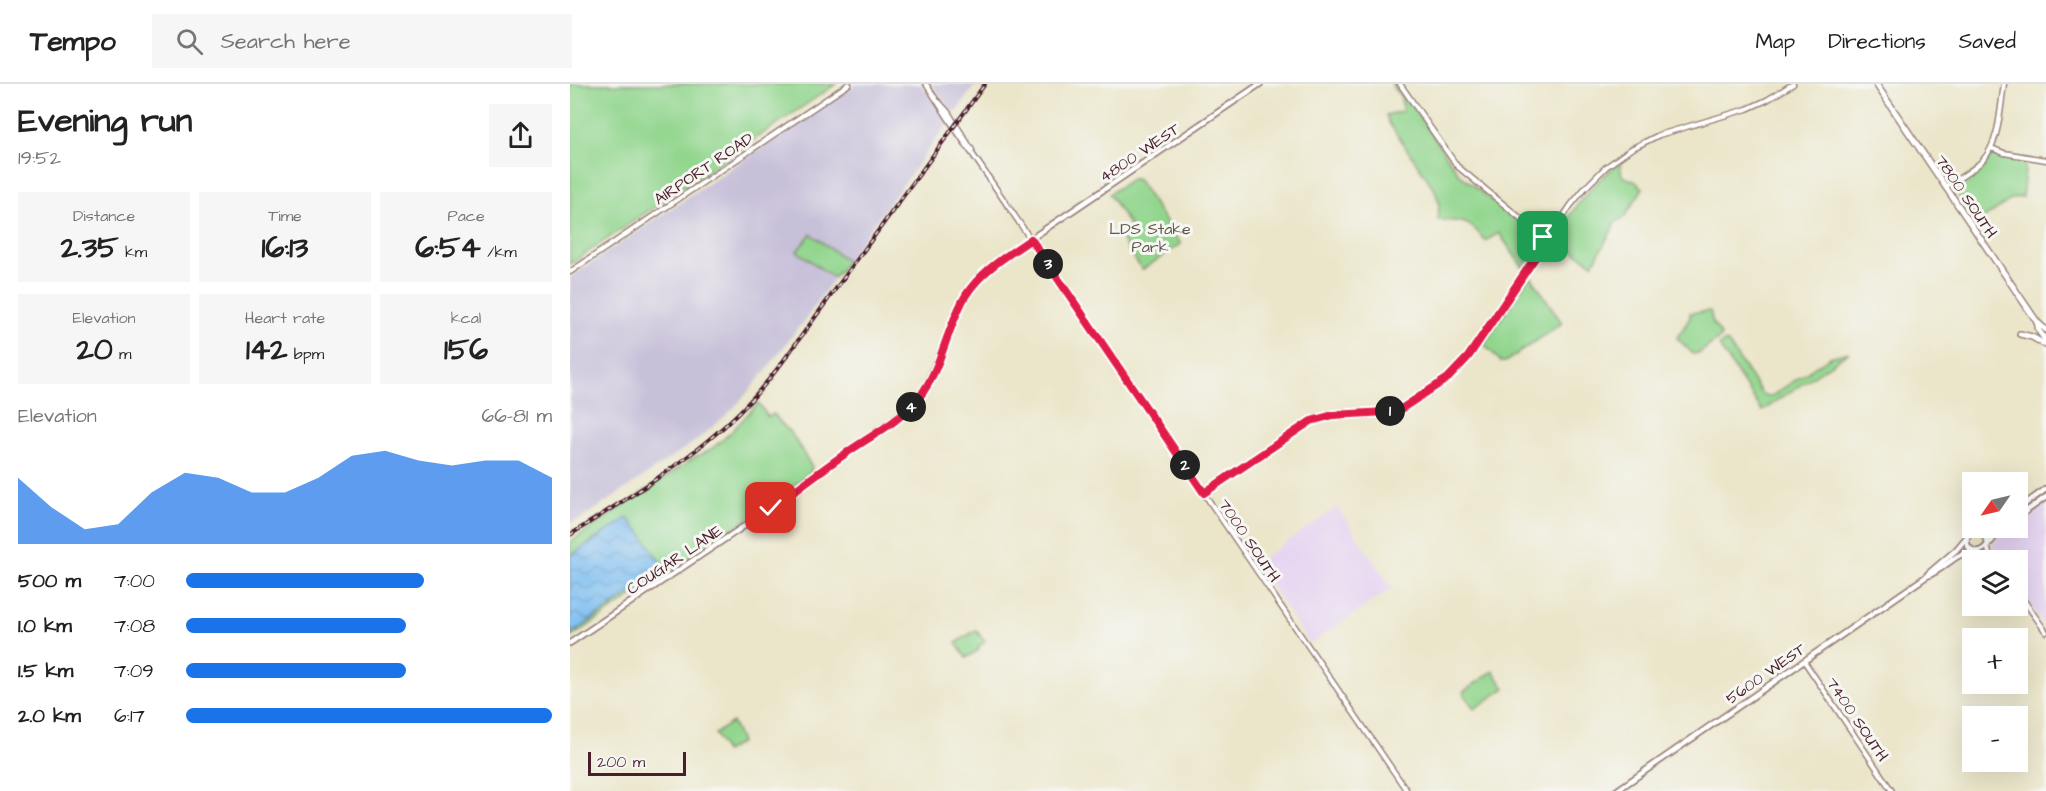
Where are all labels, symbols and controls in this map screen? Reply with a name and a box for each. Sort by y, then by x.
search box [152,14,572,68]
text: Tempo [30,22,116,61]
icon: search [173,25,206,58]
text: Search here [221,26,351,57]
text: Map [1755,27,1795,56]
text: Directions [1828,27,1926,56]
text: Saved [1959,27,2016,56]
text: Evening run [18,98,192,144]
button: share [489,104,552,167]
street label: 4800 WEST [1095,118,1184,188]
street label: AIRPORT ROAD [650,127,758,210]
text: 19:52 [18,144,61,172]
street label: 7800 SOUTH [1930,150,2002,243]
text: Distance [73,205,135,227]
text: Time [268,205,302,227]
text: Pace [447,205,485,227]
pin [1517,211,1568,262]
park label: LDS Stake Park [1109,218,1191,258]
icon: arrive [1526,220,1559,253]
text: 2.35 [61,227,119,269]
text: 16:13 [262,227,308,269]
text: 6:54 [415,227,481,269]
text: km [119,241,147,263]
text: /km [481,241,517,263]
pin: 3 [1033,249,1063,279]
text: 3 [1044,253,1052,275]
text: Elevation [73,307,135,329]
text: Heart rate [245,307,325,329]
text: kcal [451,307,481,329]
text: 20 [77,329,113,371]
text: 142 [246,329,287,371]
text: 156 [444,329,488,371]
text: m [113,343,131,365]
text: bpm [287,343,324,365]
pin: 4 [896,392,926,422]
text: 4 [906,396,916,418]
pin: 1 [1375,396,1405,426]
text: 1 [1389,400,1391,422]
text: Elevation [18,402,97,430]
text: 66–81 m [482,402,552,430]
pin: 2 [1170,450,1200,480]
text: 2 [1180,454,1190,476]
north arrow [1962,472,2028,538]
map controls [1962,472,2028,772]
pin [745,482,796,533]
icon: check [754,491,787,524]
street label: 7000 SOUTH [1213,495,1285,587]
street label: COUGAR LANE [622,519,727,600]
button: layers [1962,550,2028,616]
text: 500 m [18,567,81,595]
text: 7:00 [114,567,155,595]
text: 1.0 km [18,612,72,640]
text: 7:08 [114,612,155,640]
button: + [1962,628,2028,694]
street label: 5600 WEST [1721,638,1810,709]
text: 1.5 km [18,657,73,685]
text: 7:09 [114,657,154,685]
street label: 7400 SOUTH [1821,673,1894,766]
text: 2.0 km [18,702,81,730]
text: 6:17 [114,702,145,730]
button: − [1962,706,2028,772]
scale bar [588,749,686,776]
text: 200 m [597,751,645,773]

